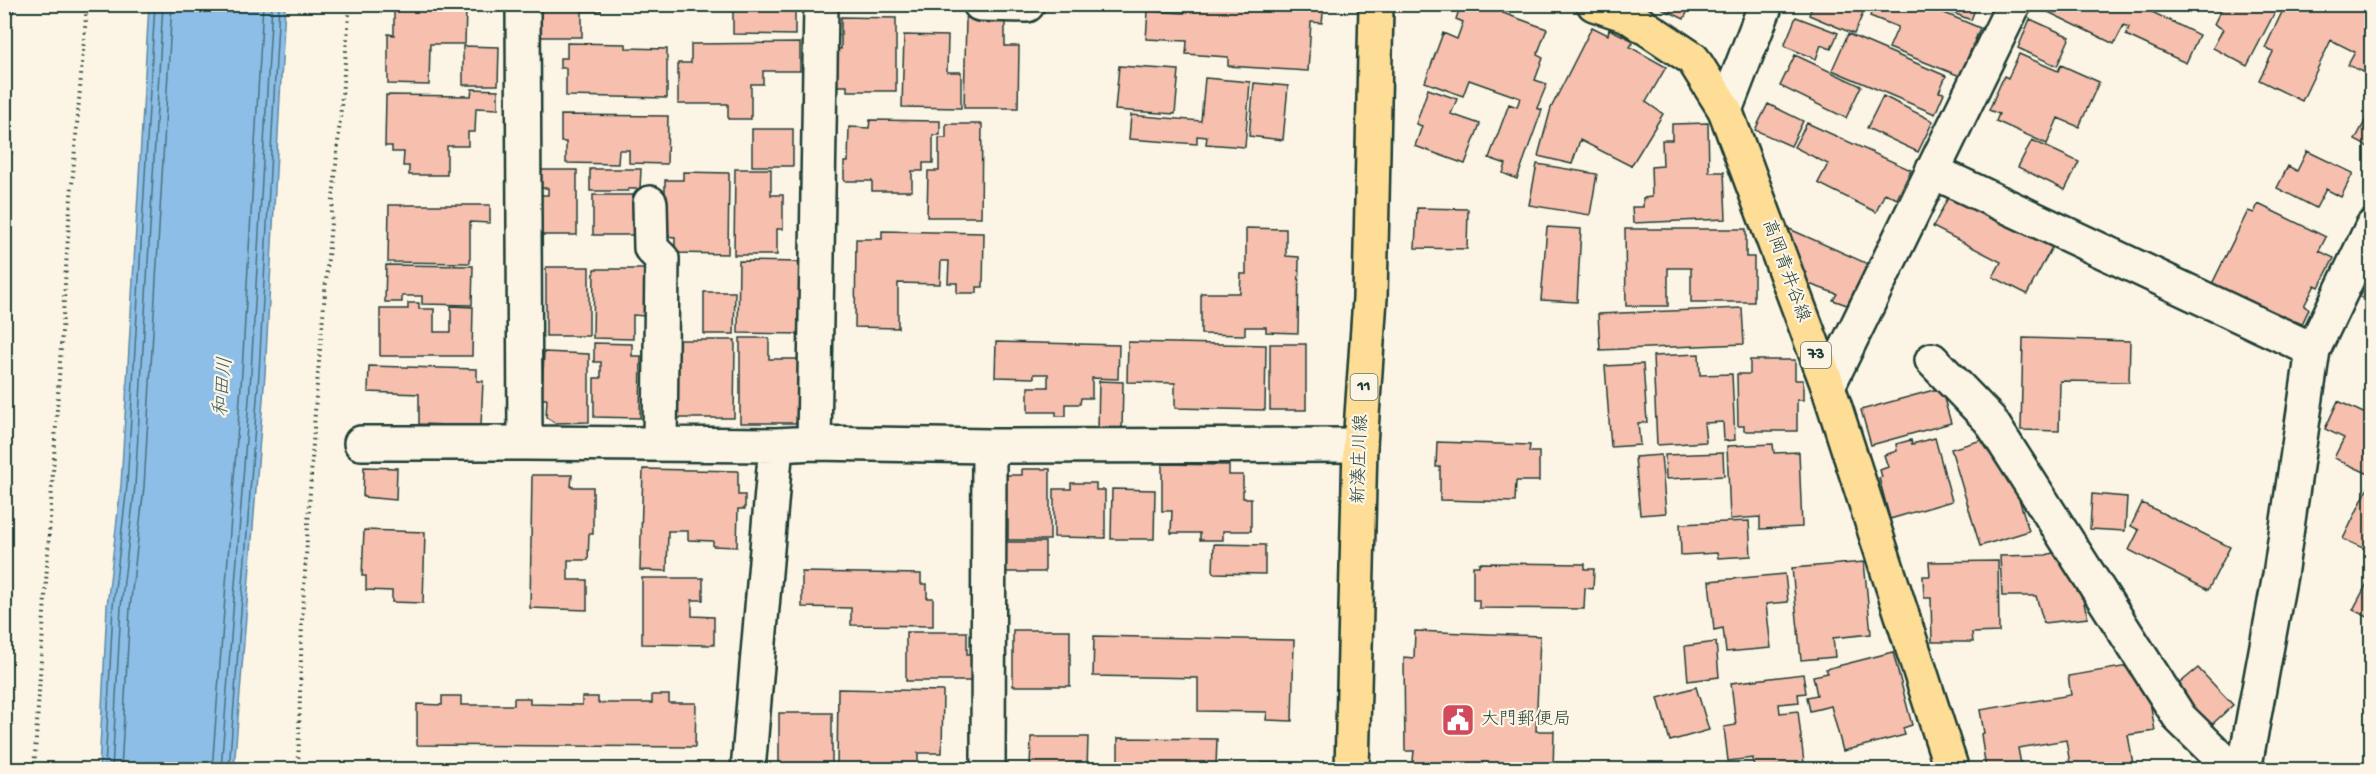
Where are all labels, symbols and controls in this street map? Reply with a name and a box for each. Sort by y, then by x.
street label: 高岡青井谷線 [1757,216,1814,325]
road number: 73 [1801,342,1831,368]
water label: 和田川 [210,356,239,418]
road number: 11 [1350,374,1378,400]
street label: 新湊庄川線 [1348,414,1373,504]
public building icon: 大門郵便局 [1440,702,1476,738]
place label: 大門郵便局 [1481,709,1571,731]

